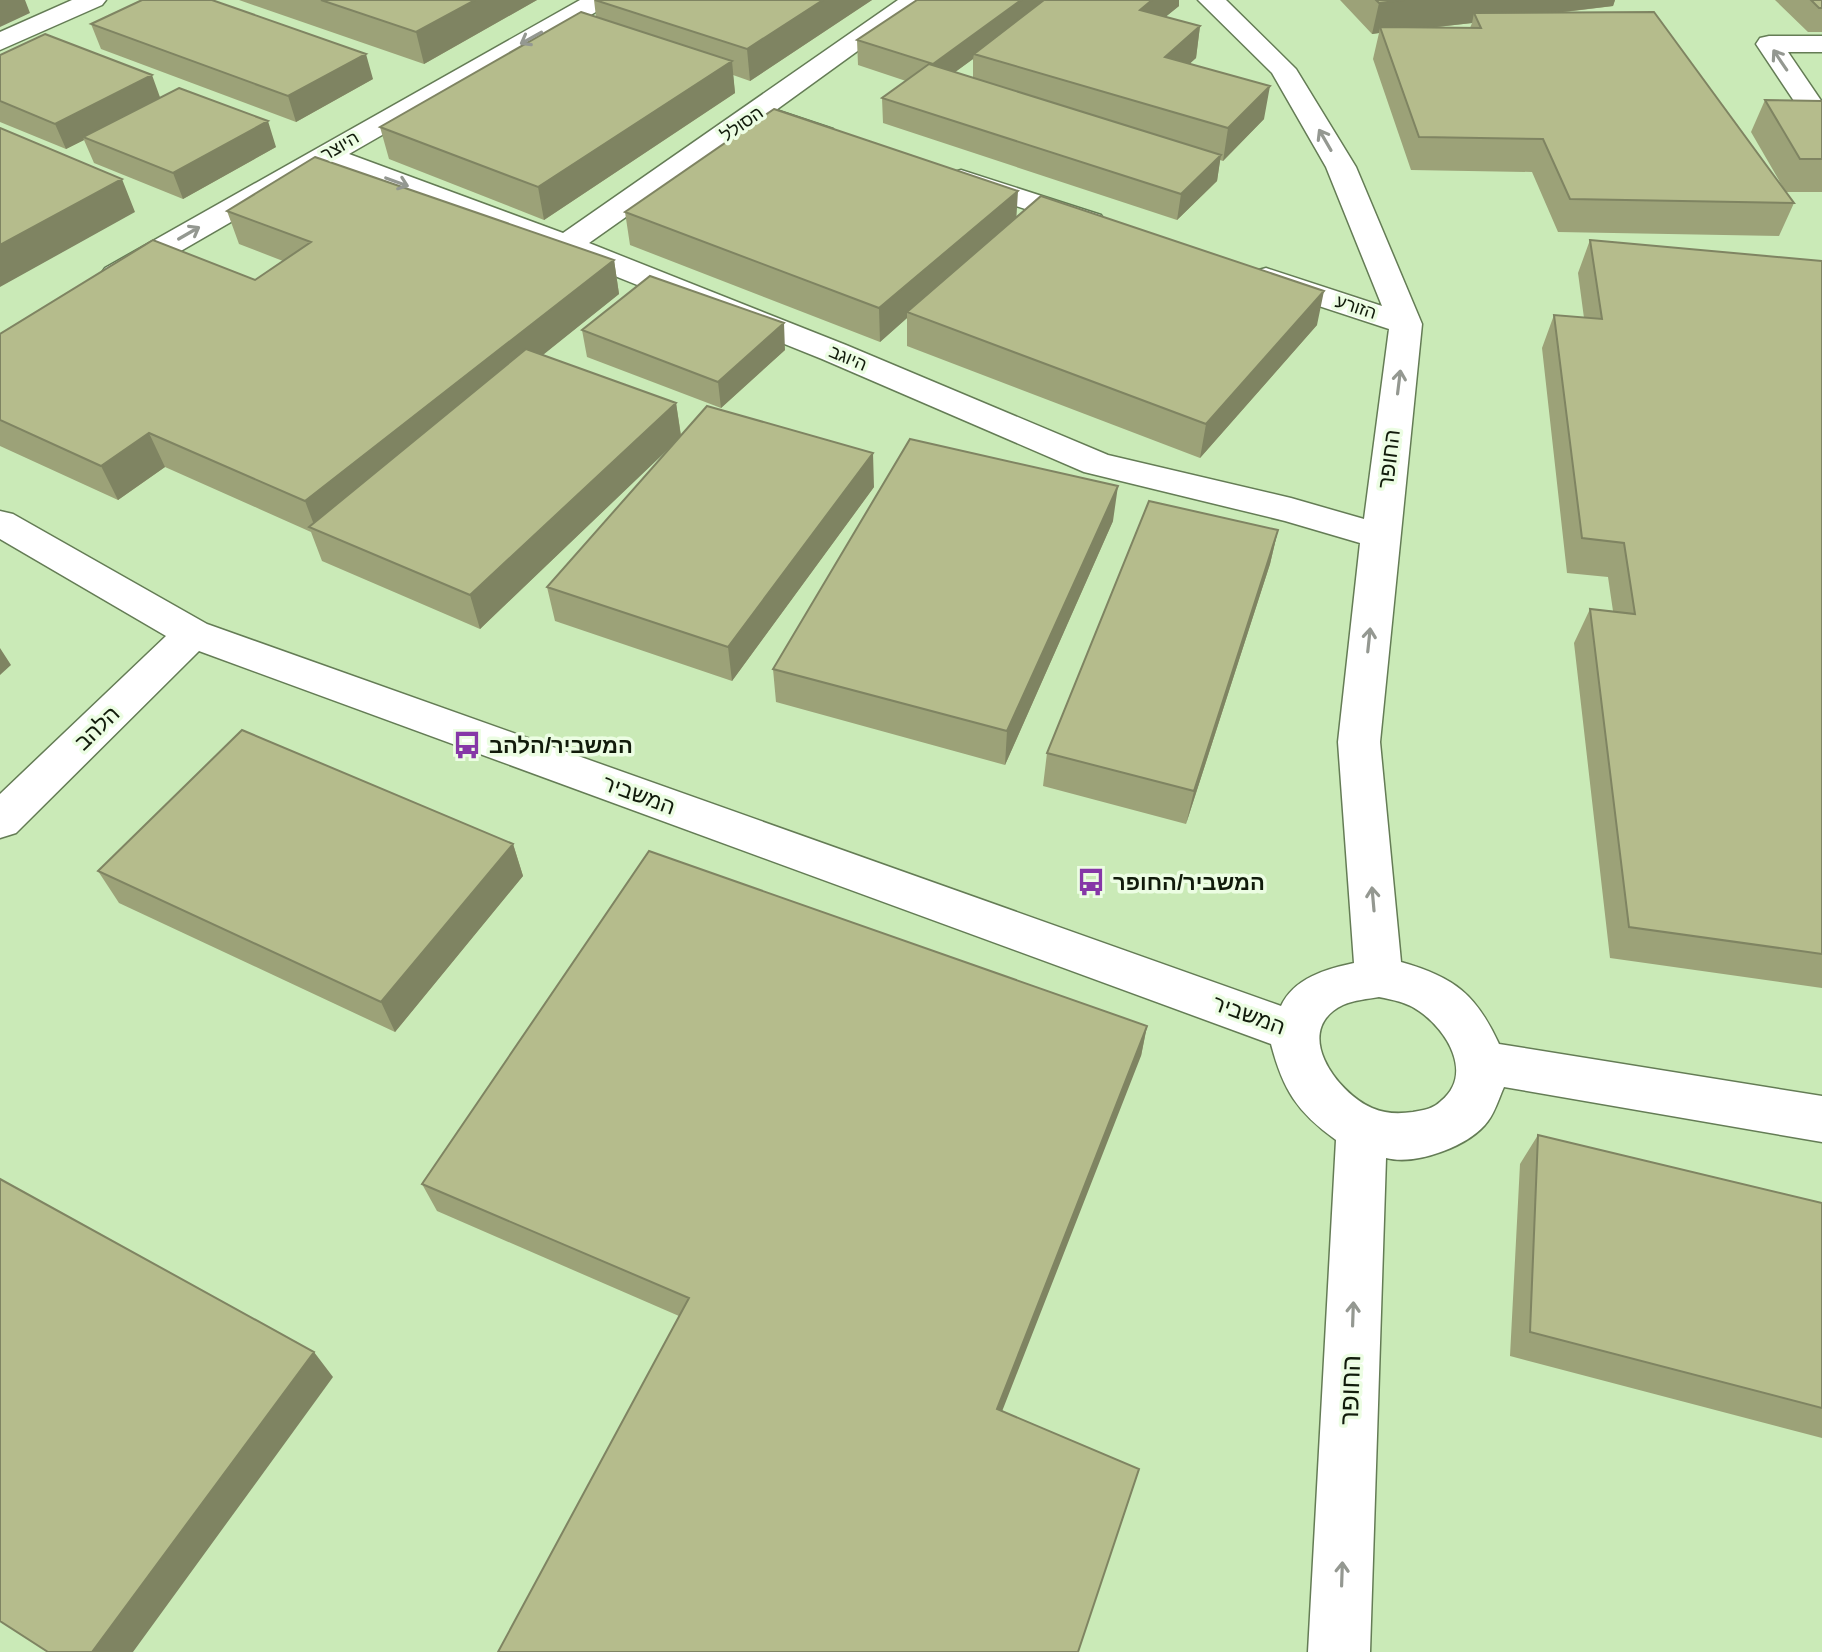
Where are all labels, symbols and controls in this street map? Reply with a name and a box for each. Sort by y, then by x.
one-way arrow [519,31,543,46]
one-way arrow [1772,49,1788,71]
street label: הסולל [717,102,767,146]
street label: היוצר [318,127,362,165]
one-way arrow [1317,129,1333,152]
one-way arrow [384,176,409,190]
one-way arrow [177,225,200,241]
street label: הזורע [1333,291,1379,323]
street label: היוגב [826,341,870,375]
one-way arrow [1392,370,1407,395]
street label: החופר [1373,428,1405,490]
one-way arrow [1362,628,1377,654]
street label: הלהב [70,701,124,755]
bus stop icon: המשביר/הלהב [452,730,482,760]
place label: המשביר/הלהב [489,733,633,758]
street label: המשביר [599,770,679,820]
bus stop icon: המשביר/החופר [1076,867,1106,897]
place label: המשביר/החופר [1113,870,1265,895]
one-way arrow [1365,886,1380,913]
street label: המשביר [1209,990,1289,1040]
one-way arrow [1346,1301,1361,1328]
street label: החופר [1334,1354,1366,1426]
one-way arrow [1335,1561,1350,1588]

